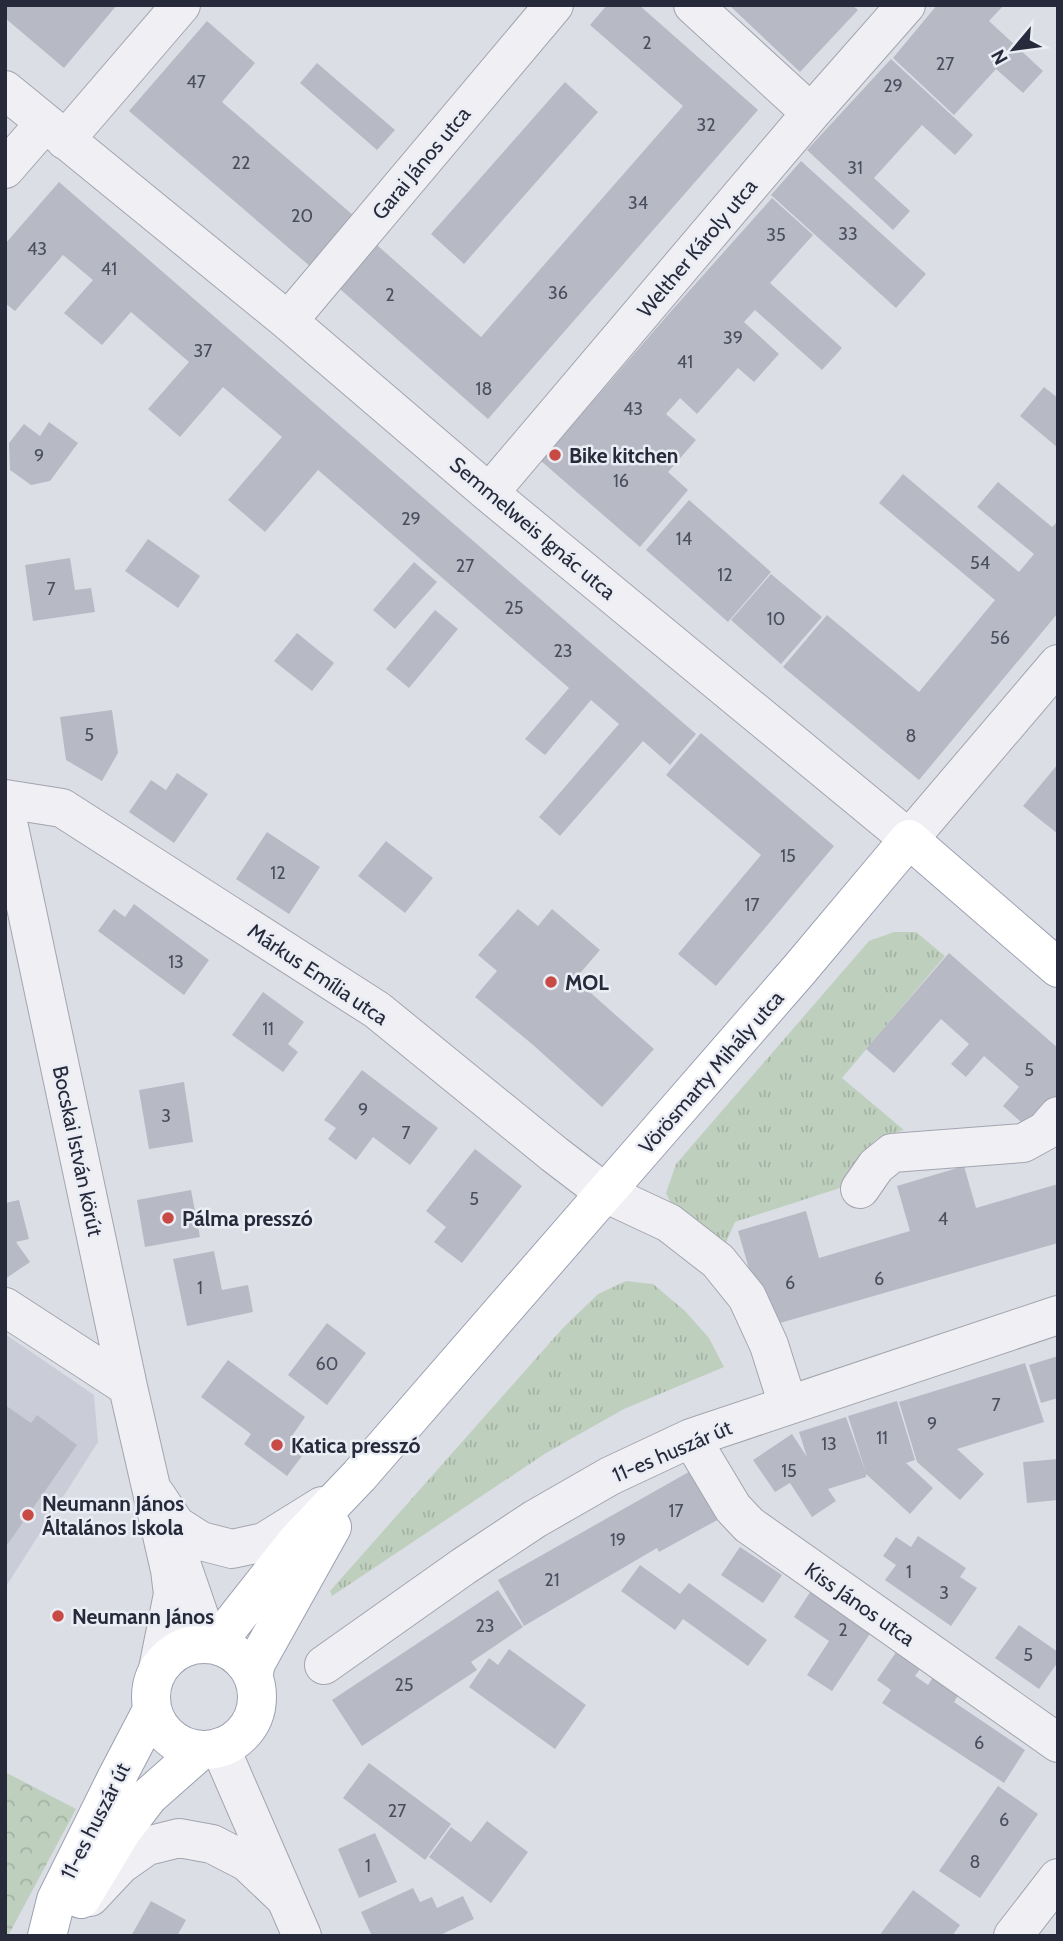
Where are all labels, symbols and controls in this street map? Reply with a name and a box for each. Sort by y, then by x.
north arrow [979,14,1049,84]
house number: 2 [642,32,652,54]
text: N [986,46,1013,68]
house number: 27 [936,53,954,75]
house number: 47 [186,71,206,93]
house number: 29 [883,75,903,97]
street label: Garai János utca [367,102,475,224]
house number: 32 [696,114,716,136]
house number: 22 [232,152,250,174]
house number: 31 [847,157,863,179]
street label: Welther Károly utca [632,174,762,322]
house number: 34 [628,192,648,214]
house number: 20 [291,205,313,227]
house number: 33 [838,223,858,245]
house number: 35 [766,224,786,246]
house number: 43 [27,238,47,260]
house number: 41 [101,258,117,280]
house number: 36 [548,282,568,304]
house number: 2 [385,284,395,306]
house number: 39 [723,327,743,349]
house number: 37 [194,340,212,362]
house number: 41 [677,351,693,373]
house number: 18 [476,378,492,400]
house number: 43 [623,398,643,420]
place label: Bike kitchen [569,443,678,468]
house number: 9 [34,445,44,467]
marker: Bike kitchen [547,447,563,463]
street label: Semmelweis Ignác utca [445,451,621,605]
house number: 16 [613,470,629,492]
house number: 29 [401,508,421,530]
house number: 14 [676,528,692,550]
house number: 54 [970,552,990,574]
house number: 27 [456,555,474,577]
house number: 12 [717,564,733,586]
house number: 7 [46,578,56,600]
house number: 25 [504,597,524,619]
house number: 10 [767,608,785,630]
house number: 56 [990,627,1010,649]
house number: 23 [553,640,573,662]
house number: 5 [84,724,94,746]
house number: 8 [906,725,916,747]
house number: 15 [780,845,796,867]
house number: 12 [270,862,286,884]
house number: 17 [745,894,759,916]
street label: Márkus Emília utca [243,918,393,1030]
house number: 13 [168,951,184,973]
place label: MOL [565,970,609,995]
marker: MOL [543,974,559,990]
street label: Vörösmarty Mihály utca [633,985,789,1159]
house number: 11 [262,1018,274,1040]
house number: 5 [1024,1059,1034,1081]
street label: Bocskai István körút [48,1063,108,1239]
house number: 9 [358,1099,368,1121]
house number: 3 [161,1105,171,1127]
house number: 7 [401,1122,411,1144]
house number: 5 [469,1188,479,1210]
place label: Pálma presszó [182,1206,313,1231]
house number: 4 [938,1208,948,1230]
marker: Pálma presszó [160,1210,176,1226]
house number: 6 [874,1268,884,1290]
house number: 6 [785,1272,795,1294]
house number: 1 [197,1277,203,1299]
house number: 60 [316,1353,338,1375]
house number: 7 [991,1394,1001,1416]
house number: 9 [927,1413,937,1435]
street label: 11-es huszár út [609,1415,735,1487]
house number: 11 [876,1427,888,1449]
place label: Katica presszó [291,1433,420,1458]
house number: 13 [821,1433,837,1455]
marker: Katica presszó [269,1437,285,1453]
house number: 15 [781,1460,797,1482]
place label: Neumann János Általános Iskola [42,1491,184,1540]
house number: 17 [669,1500,683,1522]
marker: Neumann János Általános Iskola [20,1507,36,1523]
house number: 19 [610,1529,626,1551]
street label: Kiss János utca [800,1557,920,1651]
house number: 1 [906,1561,912,1583]
house number: 21 [544,1569,560,1591]
house number: 3 [939,1582,949,1604]
place label: Neumann János [72,1604,214,1629]
marker: Neumann János [50,1608,66,1624]
house number: 23 [475,1615,495,1637]
house number: 2 [838,1619,848,1641]
house number: 5 [1023,1644,1033,1666]
house number: 25 [394,1674,414,1696]
house number: 6 [974,1732,984,1754]
street label: 11-es huszár út [55,1759,135,1883]
house number: 27 [388,1800,406,1822]
house number: 6 [999,1809,1009,1831]
house number: 8 [970,1851,980,1873]
house number: 1 [365,1855,371,1877]

